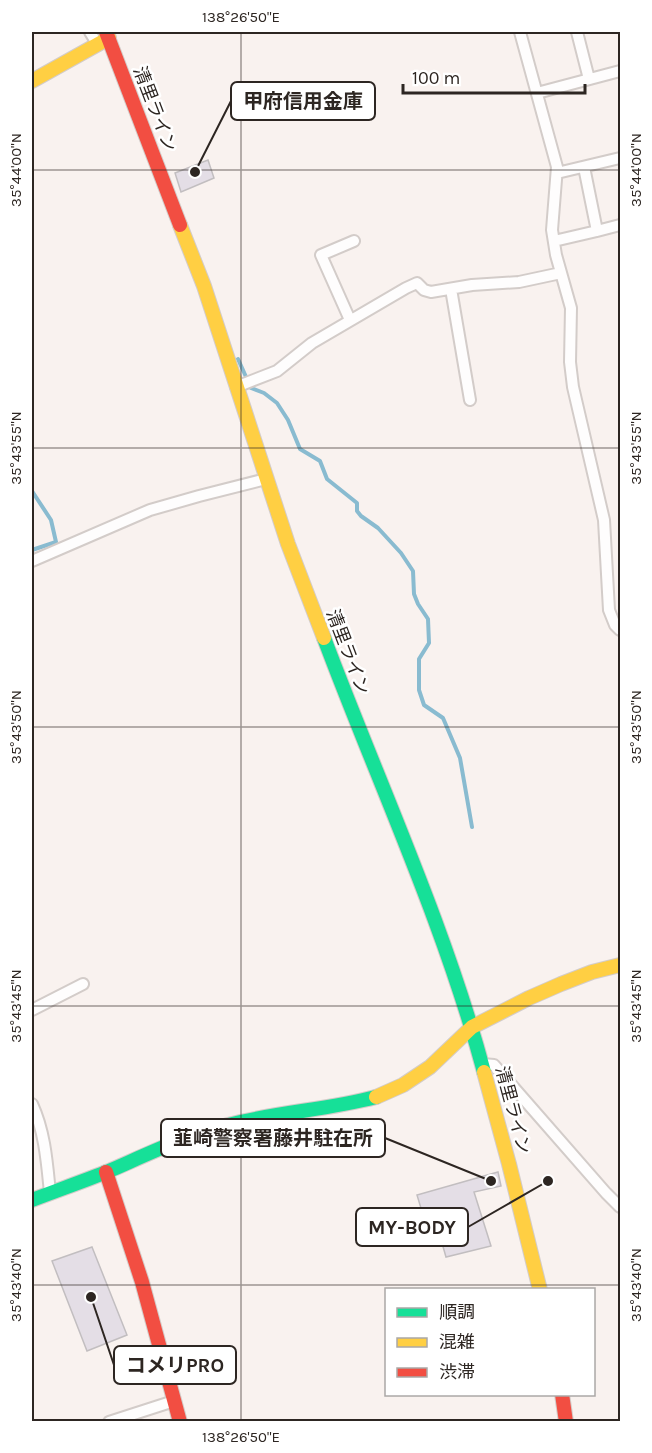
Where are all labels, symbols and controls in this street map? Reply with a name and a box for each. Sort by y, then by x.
text: 138°26'50"E [202,8,280,26]
scale bar [403,57,584,95]
street label: 清里ライン [129,63,181,155]
text: 100 m [412,67,460,89]
callout: 甲府信用金庫 [231,82,375,120]
text: 甲府信用金庫 [243,90,363,113]
text: 35°44'00"N [7,133,25,207]
text: 35°44'00"N [627,133,645,207]
text: 35°43'55"N [7,411,25,485]
text: 35°43'55"N [627,411,645,485]
street label: 清里ライン [322,606,374,698]
text: 35°43'50"N [7,690,25,764]
text: 35°43'50"N [627,690,645,764]
text: 35°43'45"N [7,969,25,1043]
text: 35°43'45"N [627,969,645,1043]
street label: 清里ライン [491,1064,535,1156]
callout: 韮崎警察署藤井駐在所 [161,1119,385,1157]
text: 韮崎警察署藤井駐在所 [173,1127,373,1150]
callout: MY-BODY [356,1208,468,1246]
text: MY-BODY [368,1216,456,1239]
text: 35°43'40"N [7,1248,25,1322]
text: 35°43'40"N [627,1248,645,1322]
legend [385,1288,595,1396]
text: 順調 [439,1301,475,1323]
text: 混雑 [439,1331,475,1353]
callout: コメリPRO [114,1346,236,1384]
text: コメリPRO [126,1354,224,1377]
text: 渋滞 [439,1361,475,1383]
text: 138°26'50"E [202,1428,280,1446]

